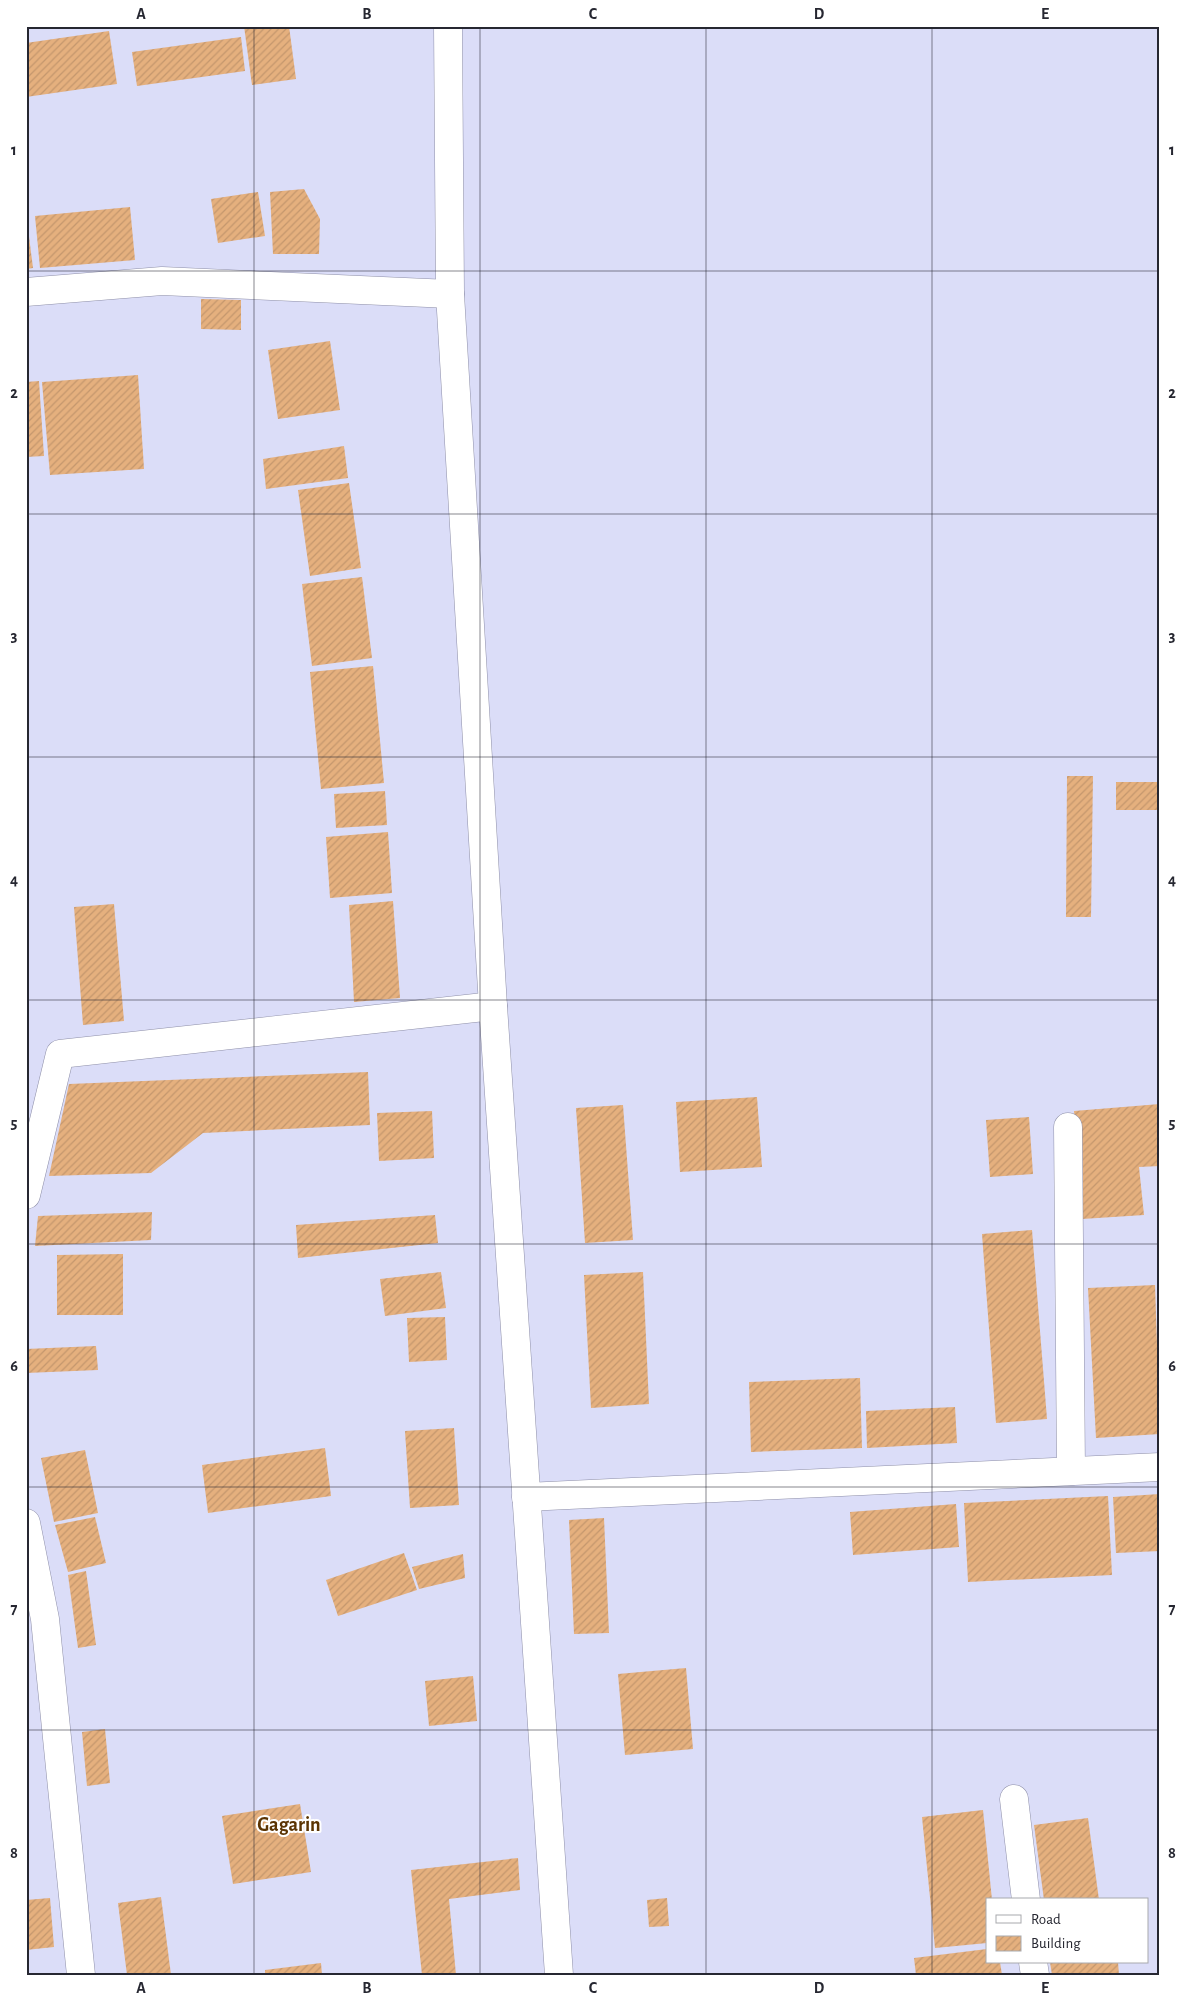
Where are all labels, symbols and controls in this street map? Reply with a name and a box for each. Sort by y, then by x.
text: A [136,6,146,22]
text: B [362,6,372,22]
text: C [589,6,598,22]
text: D [814,6,825,22]
text: E [1041,6,1049,22]
text: 1 [11,142,17,158]
text: 1 [1169,142,1175,158]
text: 2 [10,385,18,401]
text: 2 [1168,385,1176,401]
text: 3 [11,628,18,644]
text: 3 [1169,628,1176,644]
text: 4 [10,872,18,888]
text: 4 [1168,872,1176,888]
text: 5 [11,1115,18,1131]
text: 5 [1169,1115,1176,1131]
text: 6 [10,1358,18,1374]
text: 6 [1168,1358,1176,1374]
text: 7 [11,1601,18,1617]
text: 7 [1169,1601,1176,1617]
district label: Gagarin [257,1815,321,1835]
text: 8 [10,1845,18,1861]
text: 8 [1168,1845,1176,1861]
legend [986,1898,1148,1964]
text: Road [1031,1912,1061,1927]
text: Building [1031,1936,1081,1951]
text: A [136,1980,146,1996]
text: B [362,1980,372,1996]
text: C [589,1980,598,1996]
text: D [814,1980,825,1996]
text: E [1041,1980,1049,1996]

